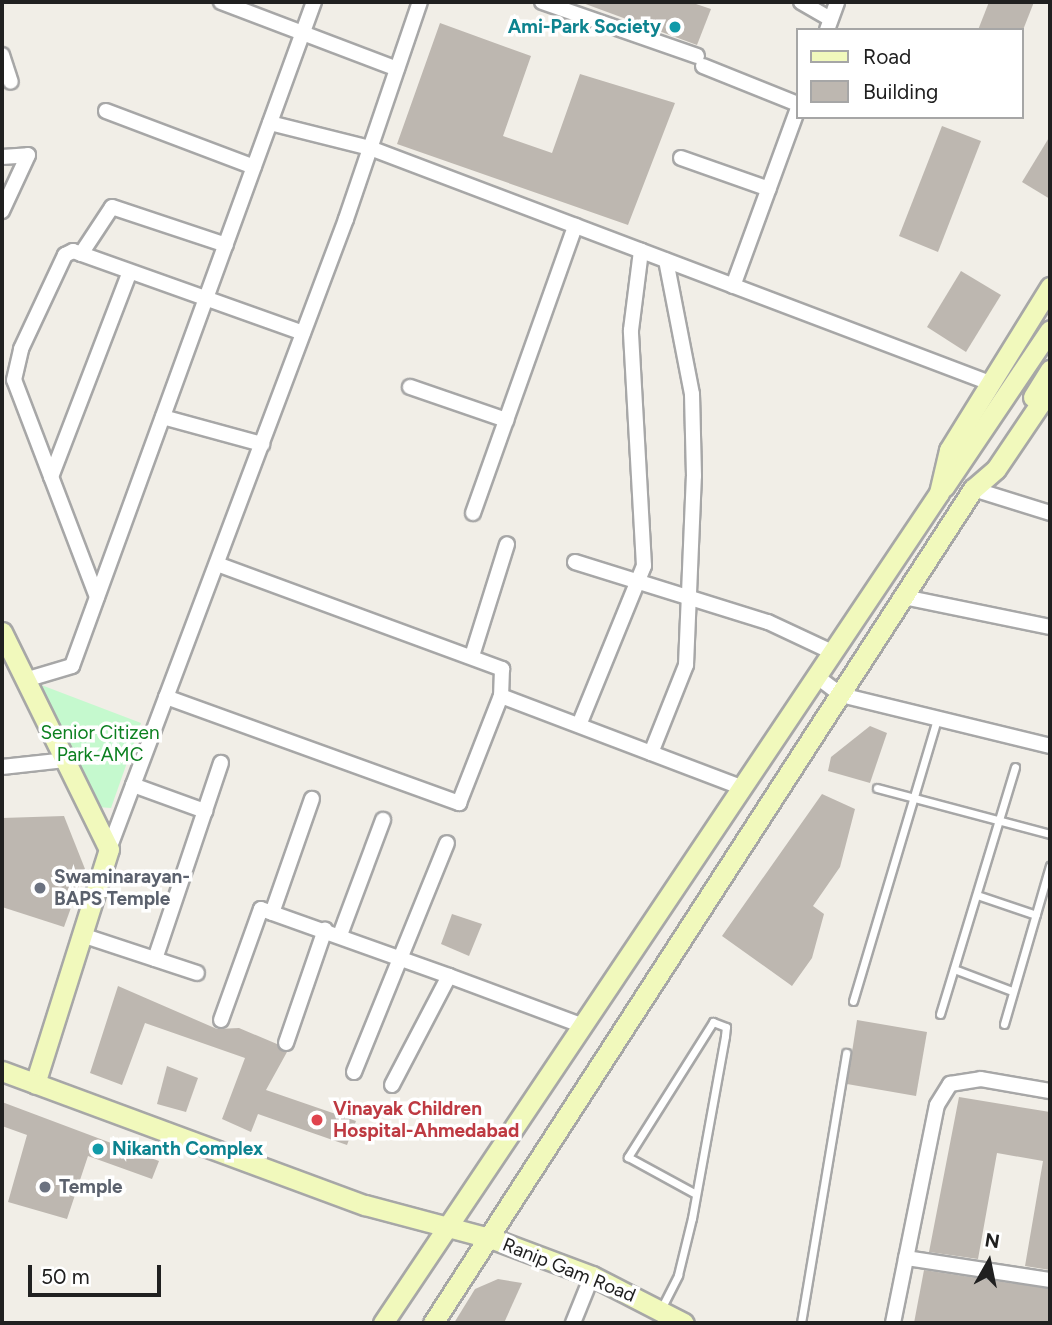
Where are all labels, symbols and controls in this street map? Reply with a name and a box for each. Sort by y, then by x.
place label: Ami-Park Society [508,16,661,38]
marker: Ami-Park Society [667,19,683,35]
legend [796,28,1024,119]
text: Road [863,44,911,69]
text: Building [863,79,938,104]
park label: Senior Citizen Park-AMC [40,722,160,766]
place label: Swaminarayan- BAPS Temple [54,866,190,910]
marker: Swaminarayan- BAPS Temple [32,880,48,896]
place label: Vinayak Children Hospital-Ahmedabad [333,1098,519,1142]
marker: Vinayak Children Hospital-Ahmedabad [307,1110,327,1130]
place label: Nikanth Complex [112,1138,263,1160]
marker: Nikanth Complex [90,1141,106,1157]
place label: Temple [59,1176,123,1198]
marker: Temple [37,1179,53,1195]
north arrow [954,1227,1024,1297]
text: N [983,1228,1001,1253]
street label: Ranip Gam Road [499,1233,639,1307]
scale bar [32,1252,164,1296]
text: 50 m [41,1264,90,1289]

